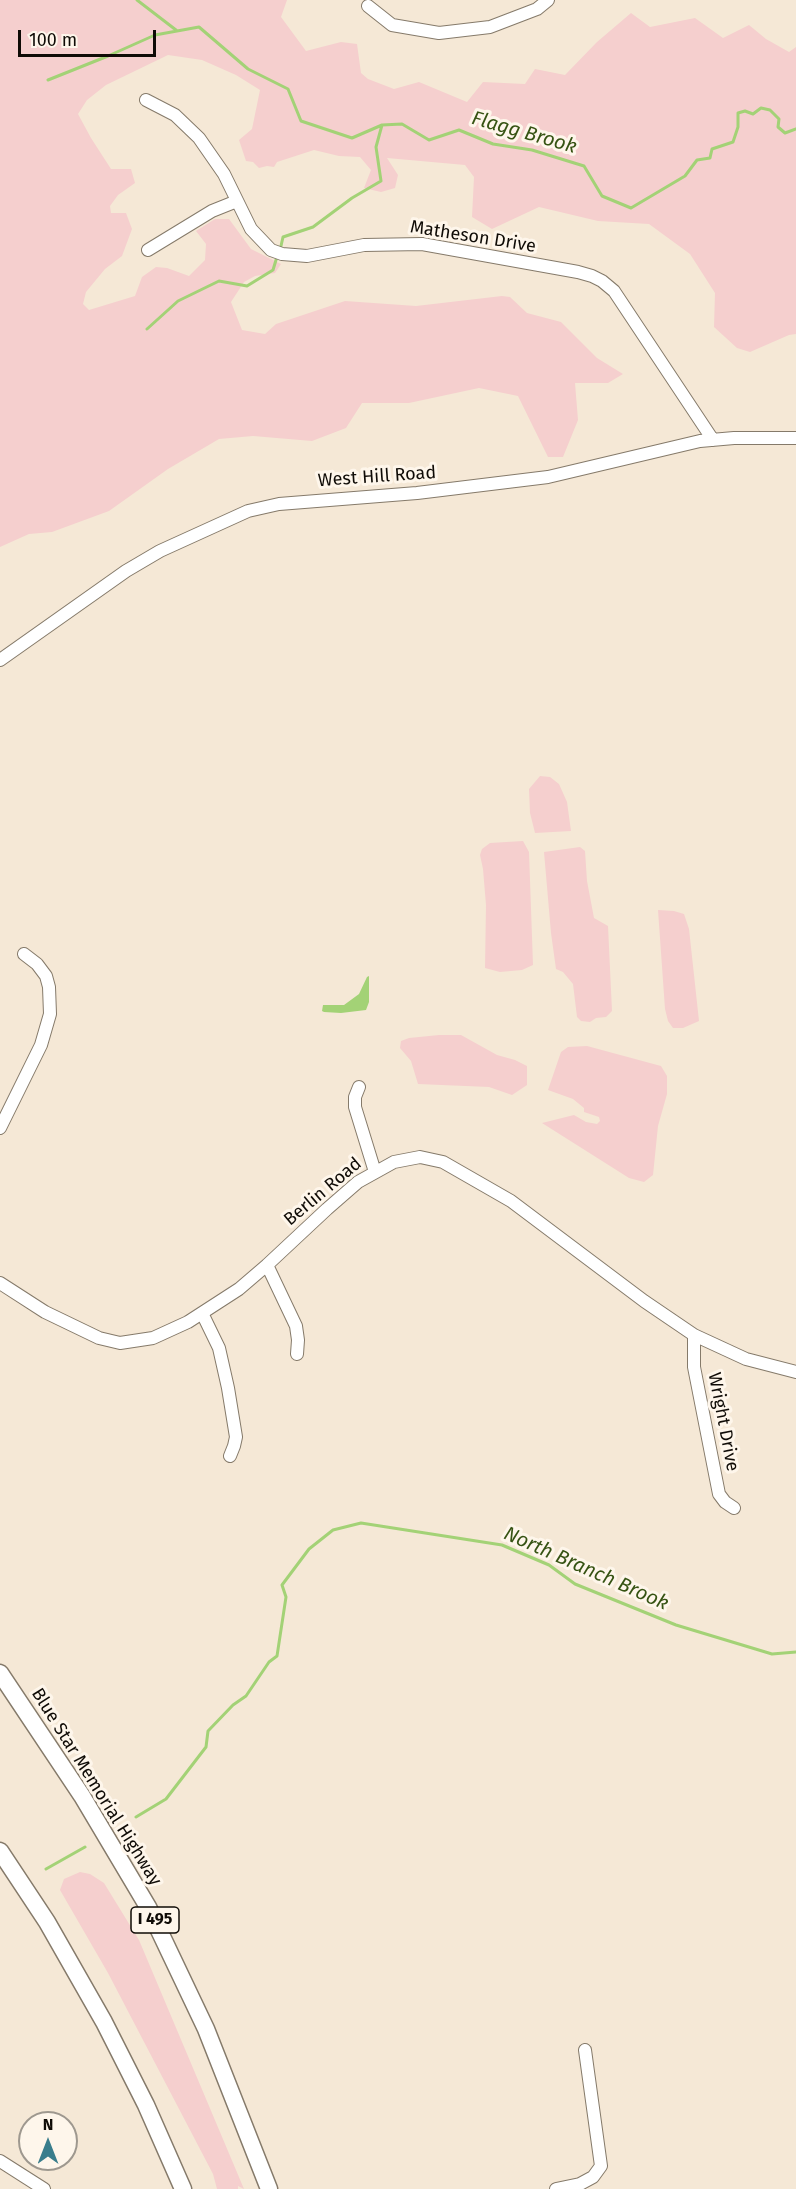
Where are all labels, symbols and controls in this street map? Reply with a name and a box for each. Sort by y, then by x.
scale bar [21,18,159,56]
text: 100 m [29,29,77,51]
water label: Flagg Brook [469,107,579,159]
street label: Matheson Drive [409,216,537,258]
street label: West Hill Road [317,462,437,492]
street label: Berlin Road [280,1153,366,1231]
street label: Wright Drive [703,1371,743,1473]
water label: North Branch Brook [500,1522,672,1616]
street label: Blue Star Memorial Highway [26,1684,166,1890]
road number: I 495 [131,1907,179,1933]
north arrow [18,2111,78,2171]
text: N [43,2115,53,2134]

